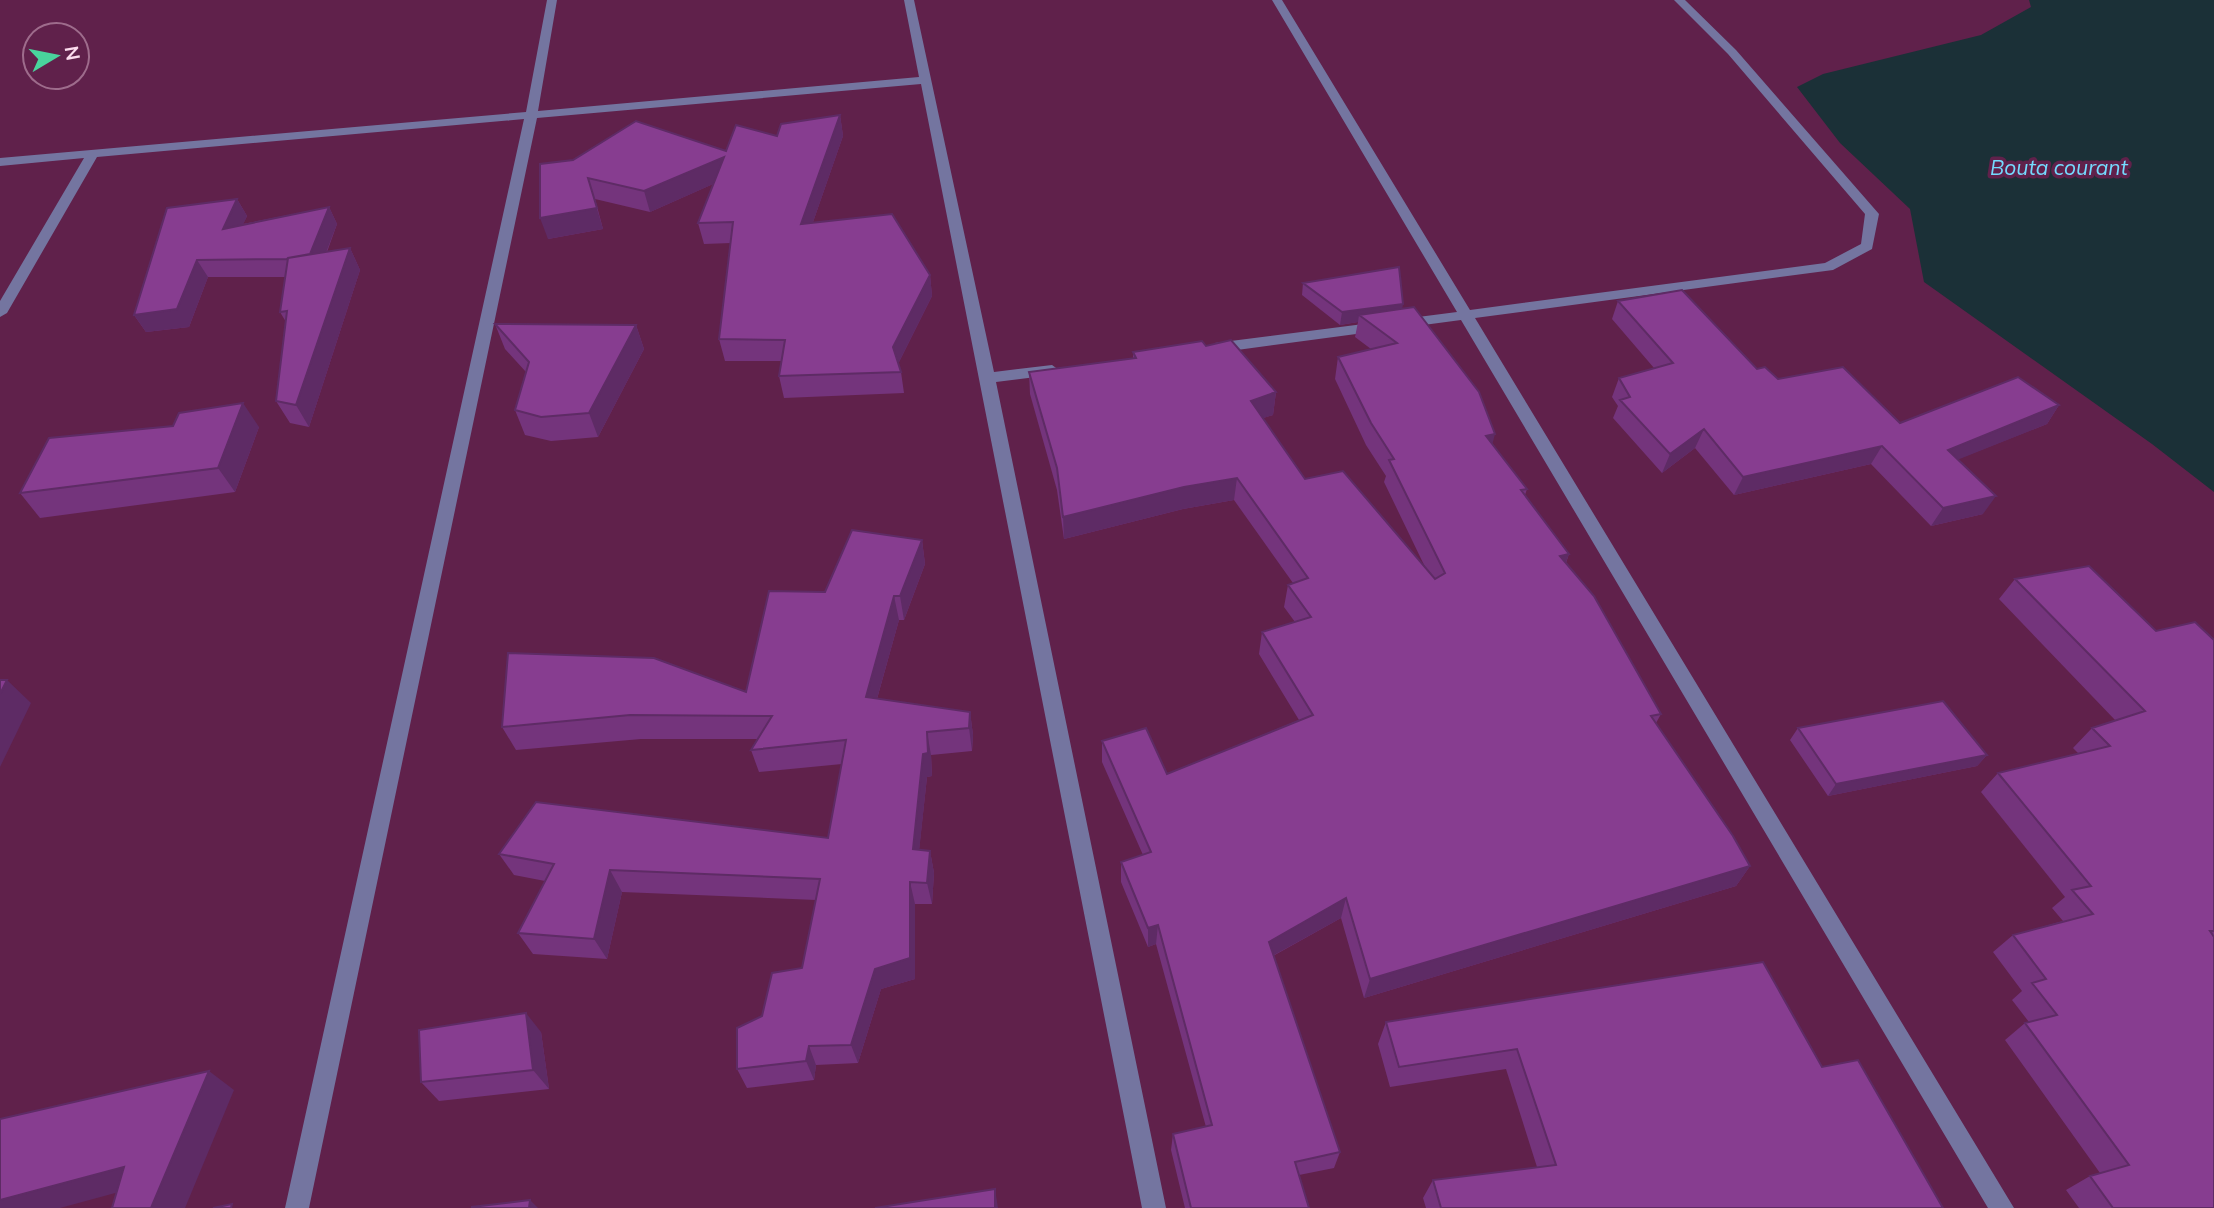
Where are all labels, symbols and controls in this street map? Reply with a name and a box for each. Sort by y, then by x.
north arrow [21,21,91,91]
text: N [60,44,86,62]
water label: Bouta courant [1990,154,2129,180]

